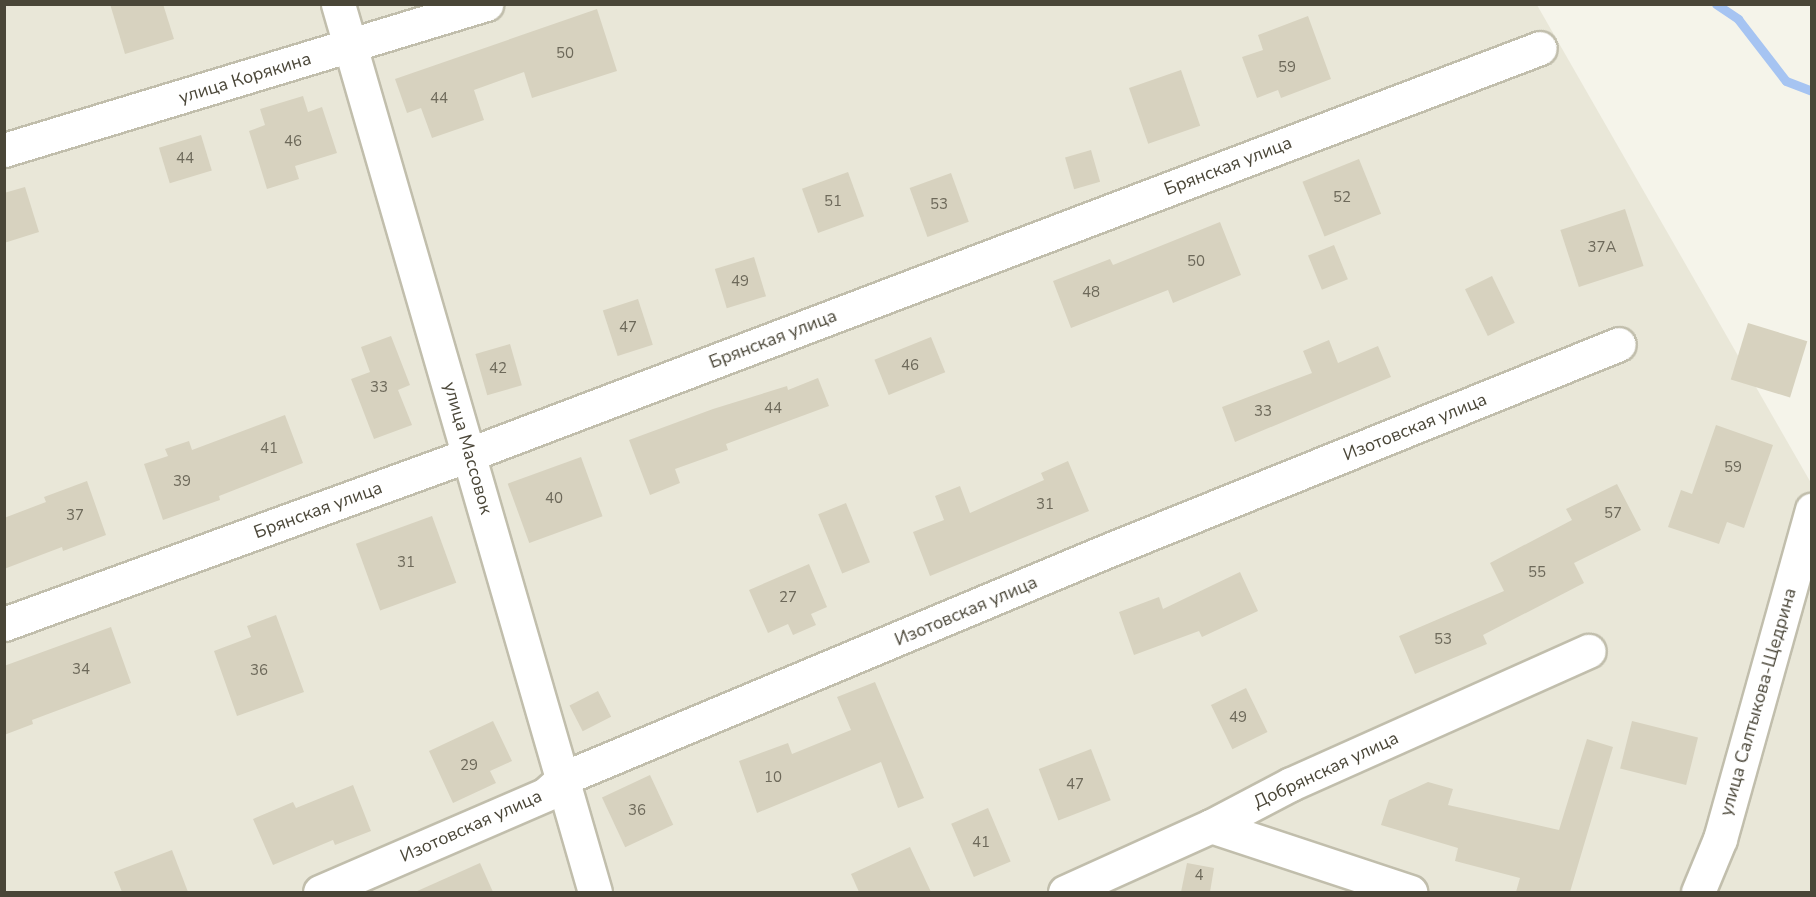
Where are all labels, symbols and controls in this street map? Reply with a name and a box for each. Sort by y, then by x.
house number: 50 [556,45,574,63]
street label: улица Корякина [176,48,314,108]
house number: 59 [1278,59,1296,77]
house number: 44 [430,90,448,108]
street label: Брянская улица [1161,132,1295,200]
house number: 46 [284,133,302,151]
house number: 44 [176,150,194,168]
house number: 52 [1333,189,1351,207]
house number: 51 [824,193,842,211]
house number: 53 [930,196,948,214]
house number: 37А [1588,239,1616,257]
house number: 50 [1187,253,1205,271]
house number: 49 [731,273,749,291]
house number: 48 [1082,284,1100,302]
street label: Брянская улица [706,305,840,373]
house number: 47 [619,319,637,337]
house number: 46 [901,357,919,375]
house number: 42 [489,360,507,378]
house number: 33 [370,379,388,397]
street label: улица Массовок [439,379,497,517]
street label: Изотовская улица [1340,388,1490,466]
house number: 44 [764,400,782,418]
house number: 33 [1254,403,1272,421]
house number: 41 [260,440,278,458]
house number: 59 [1724,459,1742,477]
house number: 39 [173,473,191,491]
street label: Брянская улица [251,477,385,543]
house number: 40 [545,490,563,508]
house number: 31 [1036,496,1054,514]
house number: 57 [1604,505,1622,523]
house number: 37 [66,507,84,525]
house number: 31 [397,554,415,572]
house number: 55 [1528,564,1546,582]
street label: Изотовская улица [892,571,1040,651]
street label: улица Салтыкова-Щедрина [1715,585,1801,819]
house number: 27 [779,589,797,607]
house number: 53 [1434,631,1452,649]
house number: 34 [72,661,90,679]
house number: 36 [250,662,268,680]
house number: 49 [1229,709,1247,727]
street label: Добрянская улица [1250,727,1402,813]
house number: 29 [460,757,478,775]
house number: 10 [764,769,782,787]
house number: 47 [1066,776,1084,794]
street label: Изотовская улица [397,785,545,867]
house number: 36 [628,802,646,820]
house number: 41 [972,834,990,852]
house number: 4 [1195,867,1203,885]

